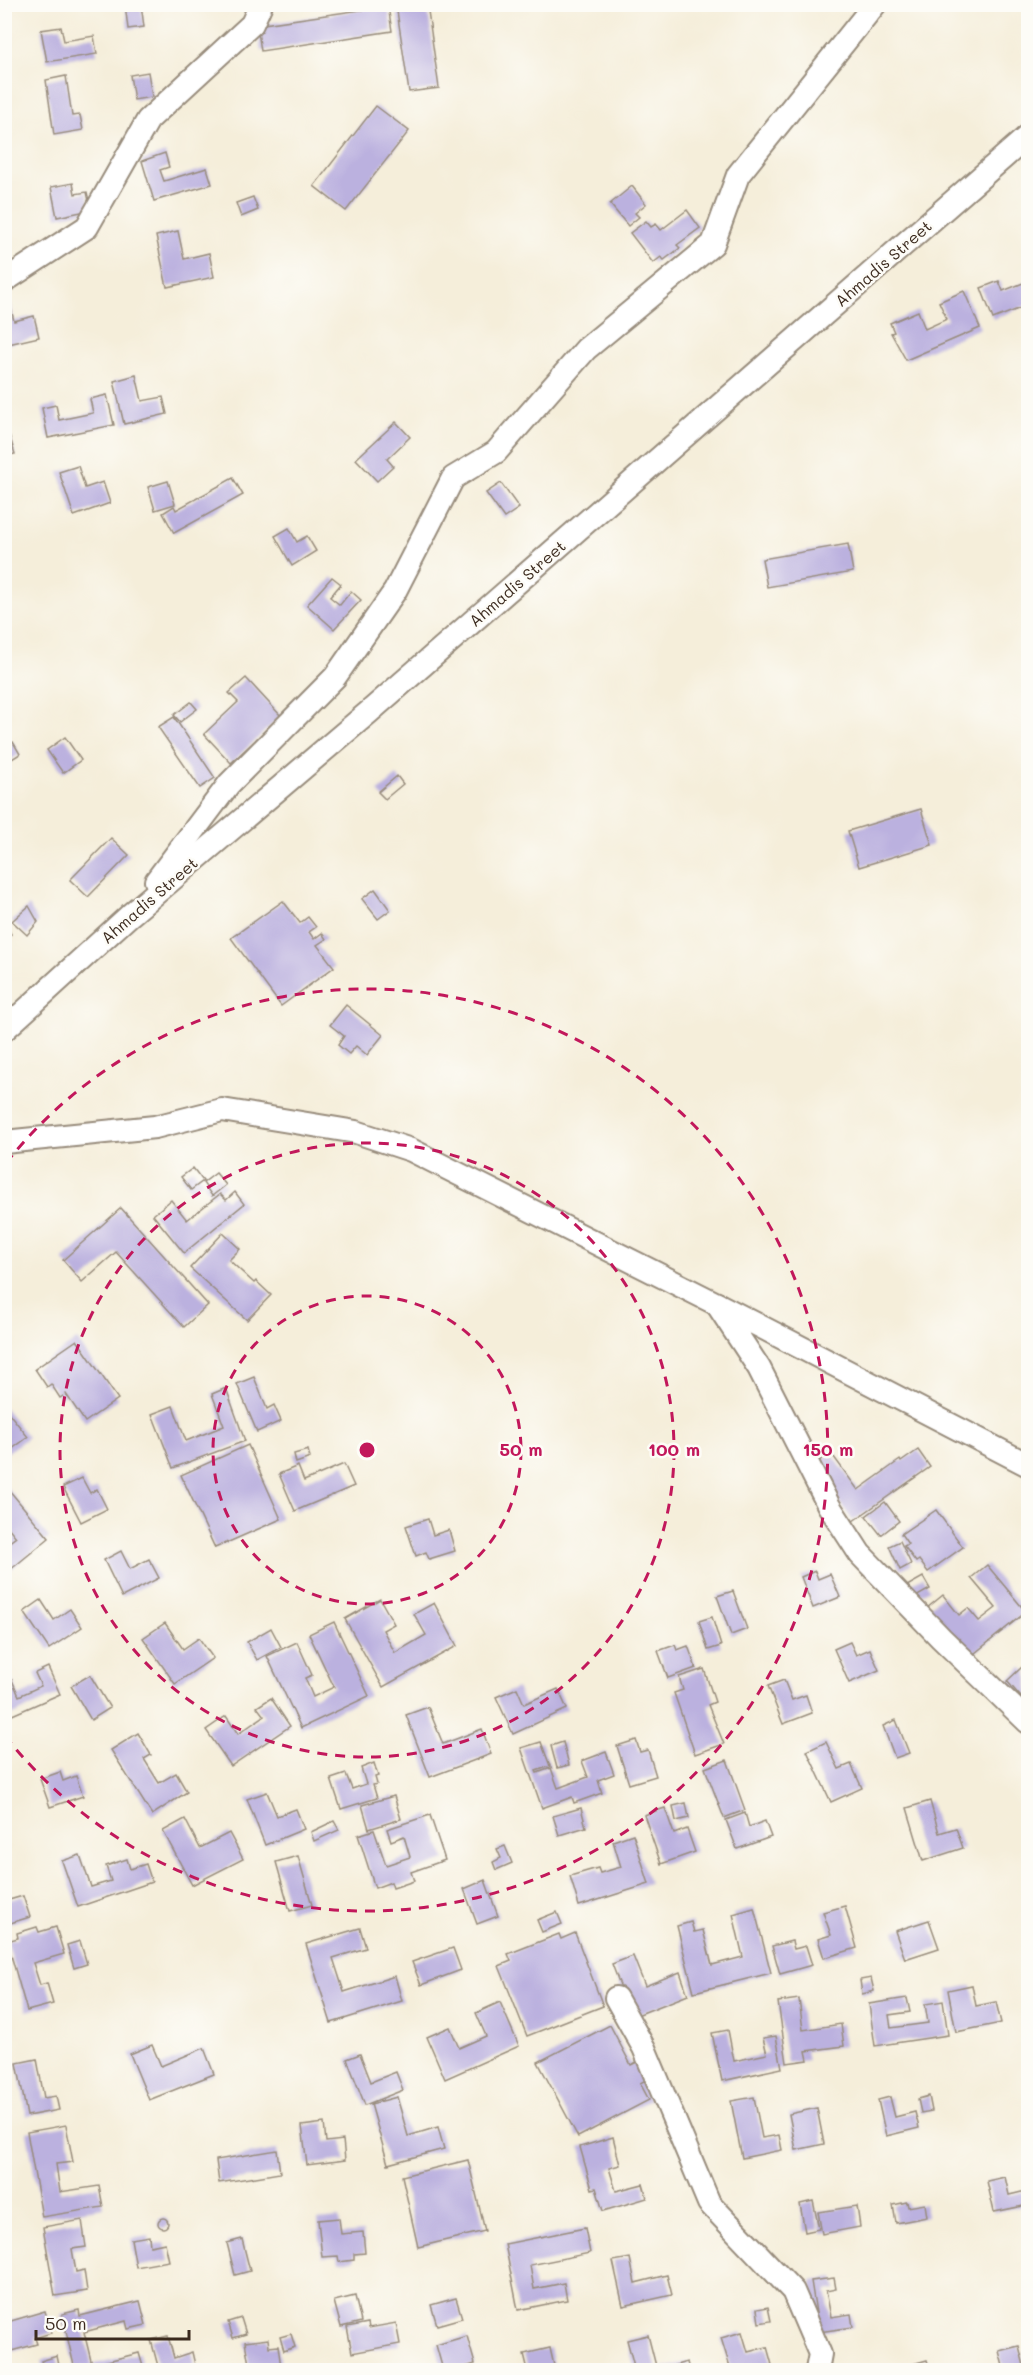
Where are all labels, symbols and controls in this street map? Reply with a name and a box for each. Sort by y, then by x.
street label: Ahmadis Street [830,215,936,311]
street label: Ahmadis Street [464,535,570,631]
street label: Ahmadis Street [96,852,202,948]
text: 50 m [500,1437,542,1461]
text: 100 m [648,1437,700,1461]
text: 150 m [803,1437,853,1461]
centre of rings [357,1440,377,1460]
scale bar [36,2303,189,2341]
text: 50 m [45,2311,87,2335]

